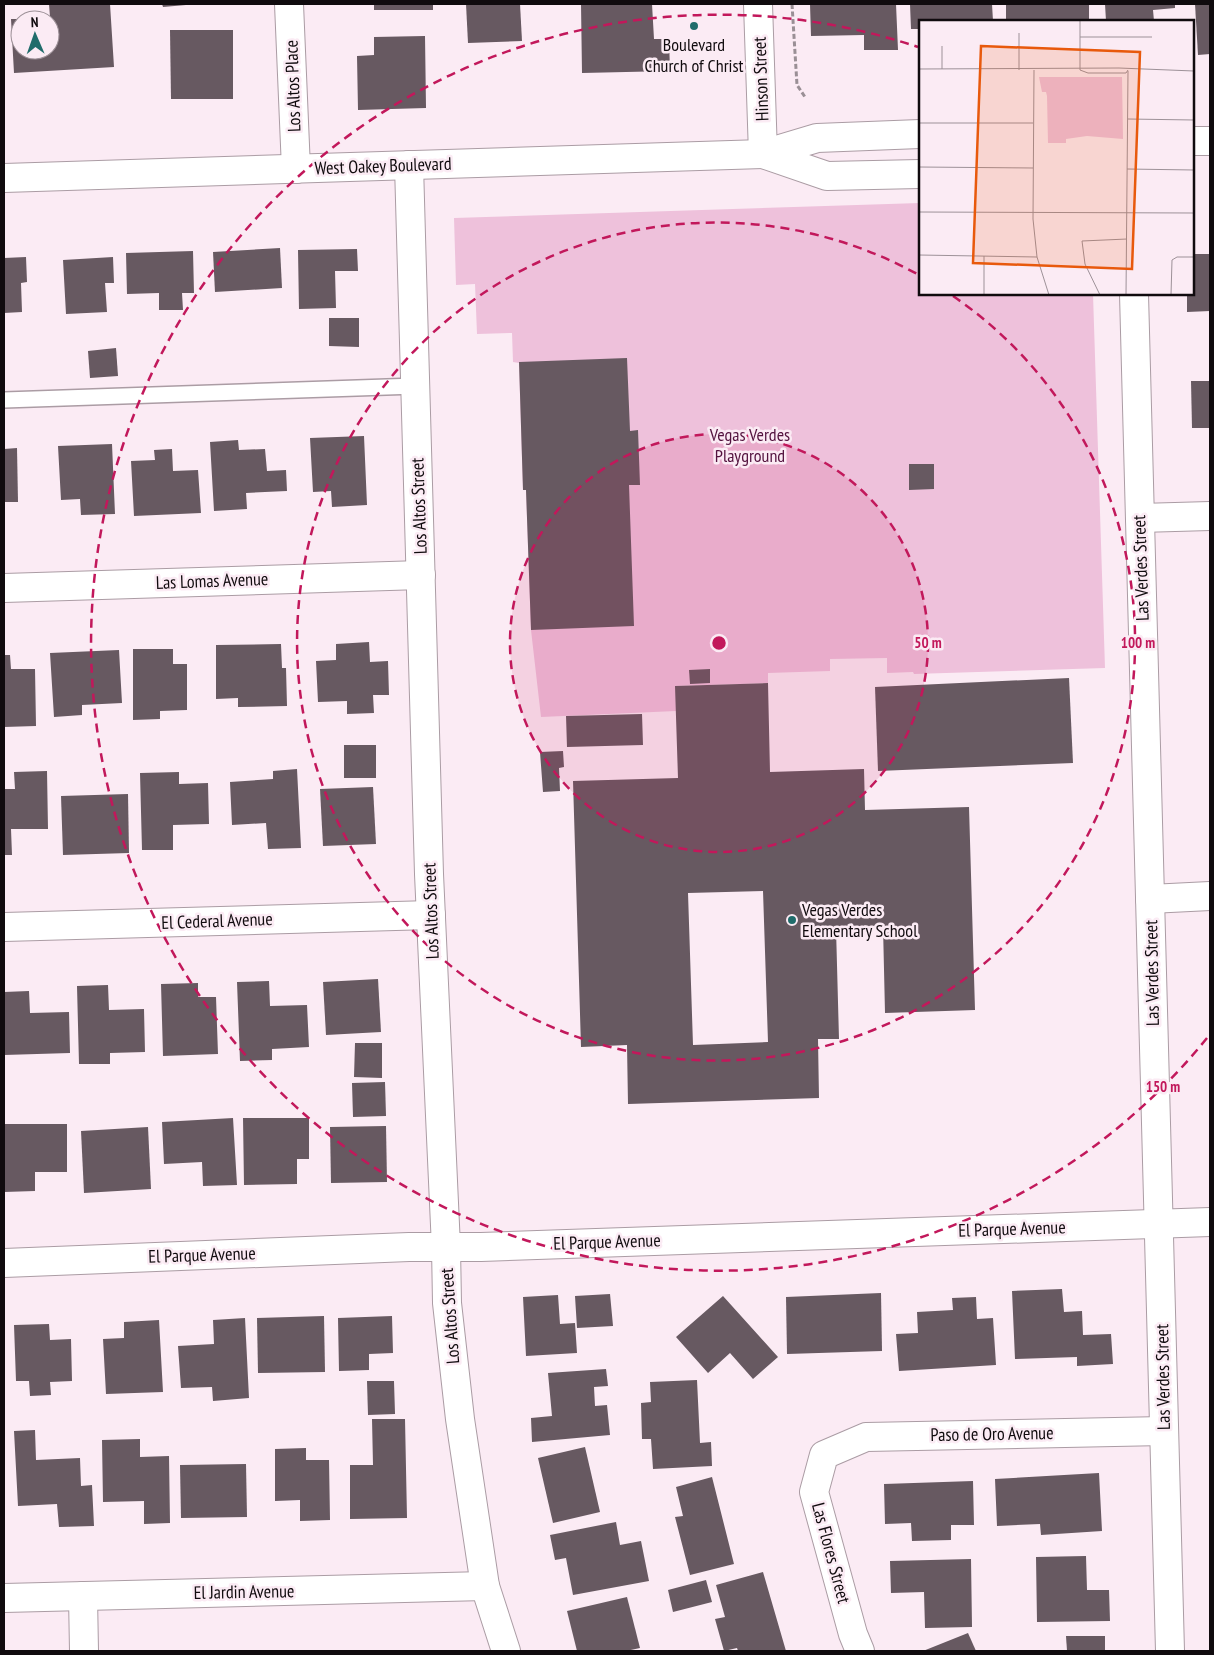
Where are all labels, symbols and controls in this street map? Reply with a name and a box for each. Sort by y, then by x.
north arrow [10,10,60,60]
text: N [30,13,39,31]
marker: Boulevard Church of Christ [688,20,700,32]
inset map [919,20,1194,295]
place label: Boulevard Church of Christ [644,33,744,77]
street label: Hinson Street [748,36,773,122]
street label: Los Altos Place [279,40,306,132]
street label: West Oakey Boulevard [314,152,452,179]
park label: Vegas Verdes Playground [709,423,790,467]
street label: Los Altos Street [405,457,432,555]
street label: Las Verdes Street [1127,515,1154,621]
street label: Las Lomas Avenue [155,567,269,594]
text: 50 m [914,633,942,652]
text: 100 m [1121,633,1155,652]
centre of rings [710,634,728,652]
street label: Los Altos Street [417,862,444,960]
place label: Vegas Verdes Elementary School [801,898,918,942]
street label: El Cederal Avenue [161,907,273,934]
marker: Vegas Verdes Elementary School [786,914,798,926]
street label: Las Verdes Street [1139,920,1164,1026]
text: 150 m [1146,1077,1180,1096]
street label: El Parque Avenue [958,1215,1066,1242]
street label: El Parque Avenue [553,1228,661,1255]
street label: El Parque Avenue [148,1241,256,1268]
street label: Los Altos Street [435,1267,464,1365]
street label: Las Verdes Street [1150,1324,1175,1430]
street label: Paso de Oro Avenue [930,1421,1054,1446]
street label: Las Flores Street [807,1500,856,1606]
street label: El Jardin Avenue [193,1579,295,1604]

